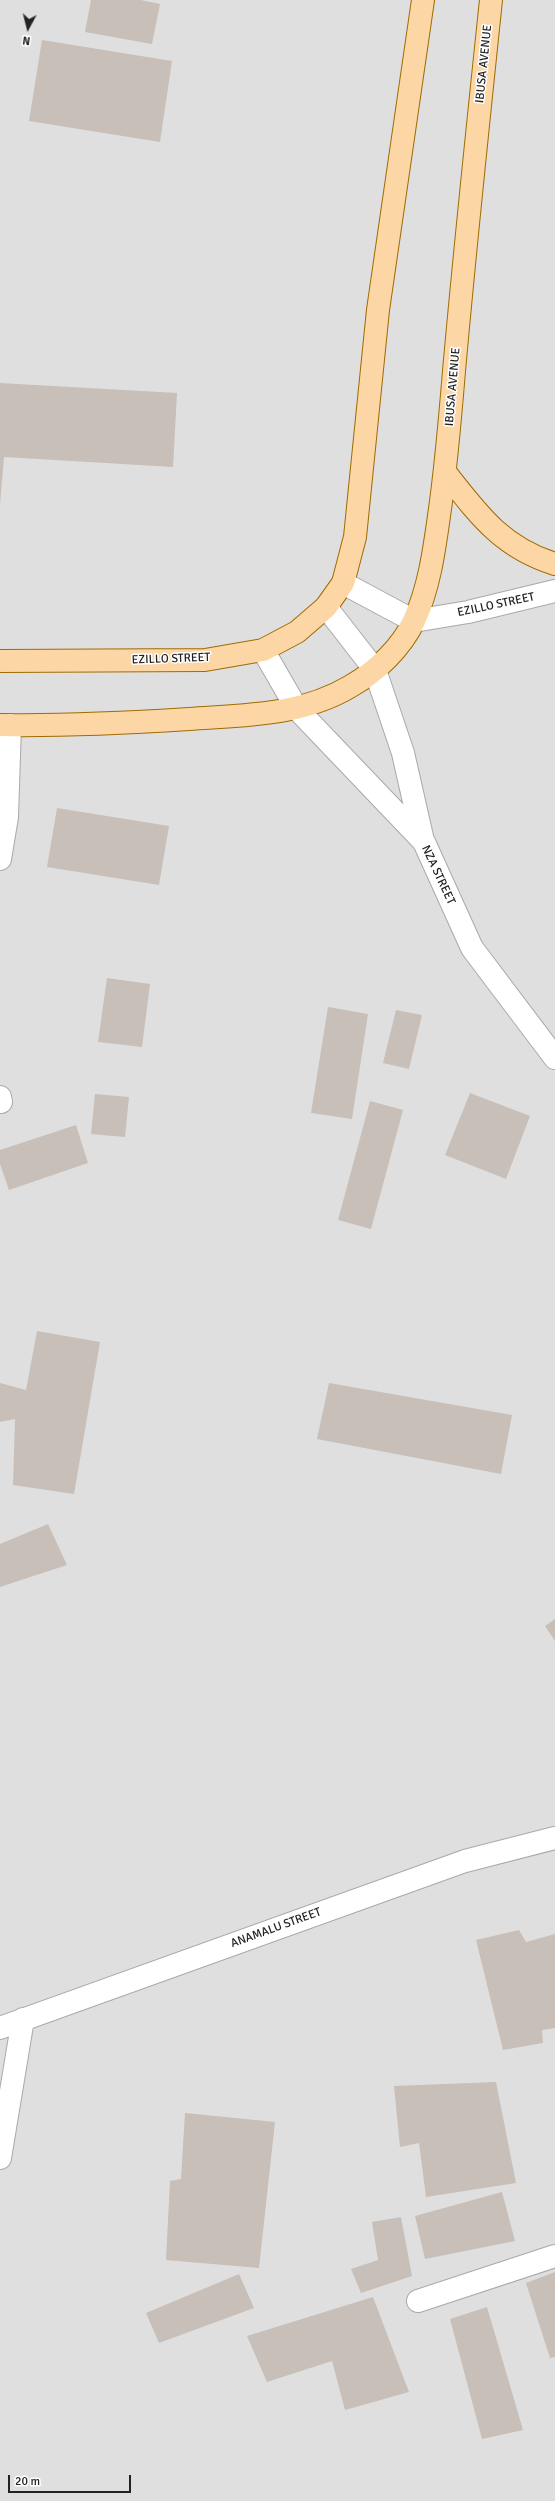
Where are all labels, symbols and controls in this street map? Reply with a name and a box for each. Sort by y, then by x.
north arrow [8,8,48,48]
street label: IBUSA AVENUE [473,24,495,104]
text: N [22,33,31,47]
street label: IBUSA AVENUE [442,347,464,427]
street label: EZILLO STREET [456,590,536,620]
street label: EZILLO STREET [131,650,211,668]
street label: NZA STREET [418,843,458,907]
street label: ANAMALU STREET [229,1905,323,1951]
scale bar [10,2467,133,2493]
text: 20 m [15,2474,40,2489]

